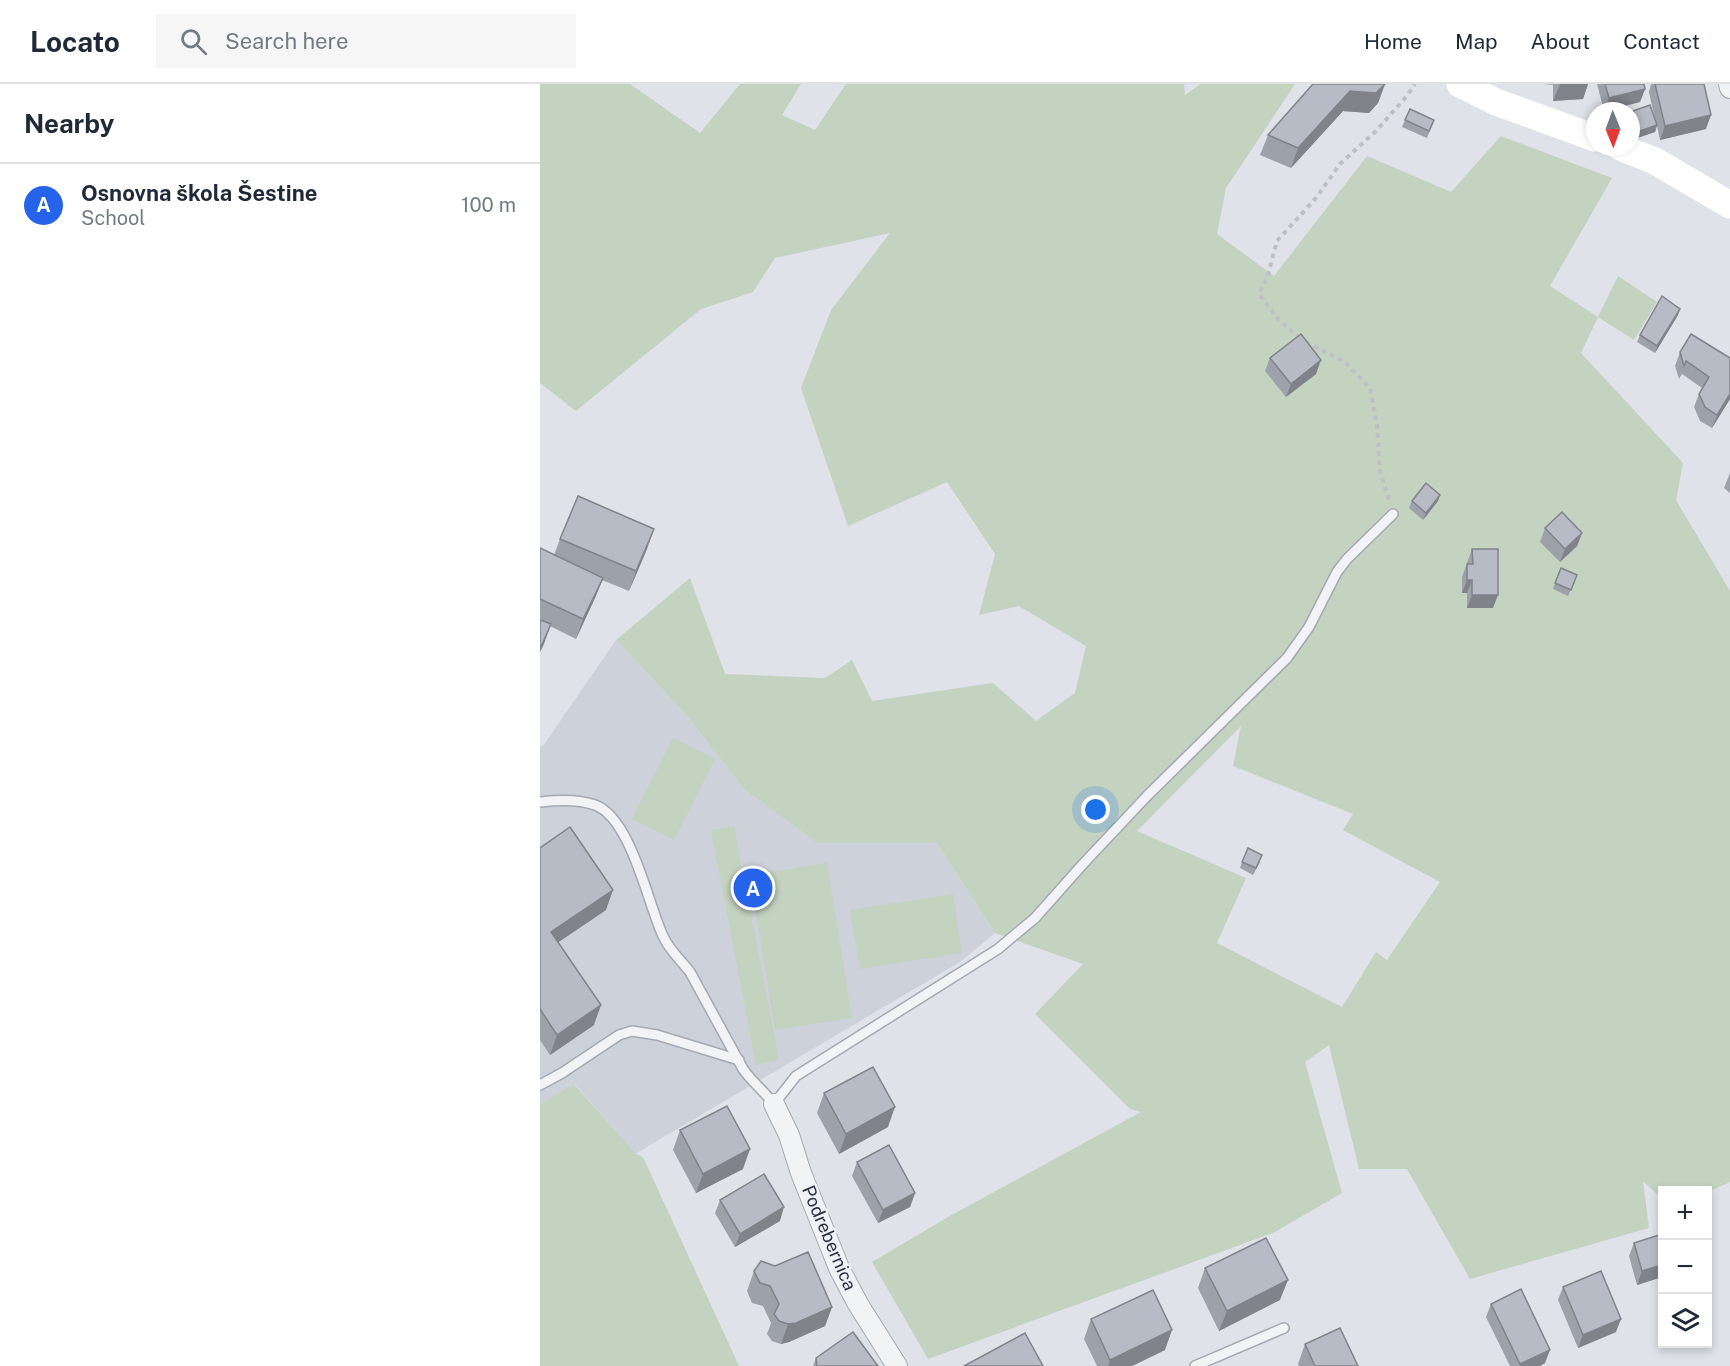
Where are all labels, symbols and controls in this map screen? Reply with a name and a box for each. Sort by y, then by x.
search box [156,14,576,68]
text: Locato [30,25,120,58]
icon: search [177,25,210,58]
text: Search here [225,28,348,54]
text: Home [1364,29,1422,54]
text: Map [1455,29,1498,54]
text: About [1531,29,1590,54]
text: Contact [1623,29,1700,54]
north arrow [1586,102,1640,156]
text: Nearby [24,108,114,139]
text: Osnovna škola Šestine [81,180,317,206]
text: A [36,193,51,217]
text: 100 m [461,193,516,217]
text: School [81,206,145,230]
your location [1081,795,1110,824]
pin: A [734,866,772,910]
street label: Podrebernica [798,1182,861,1293]
map controls [1658,1186,1712,1348]
button: + [1658,1186,1712,1240]
button: − [1658,1240,1712,1294]
button: layers [1658,1294,1712,1348]

